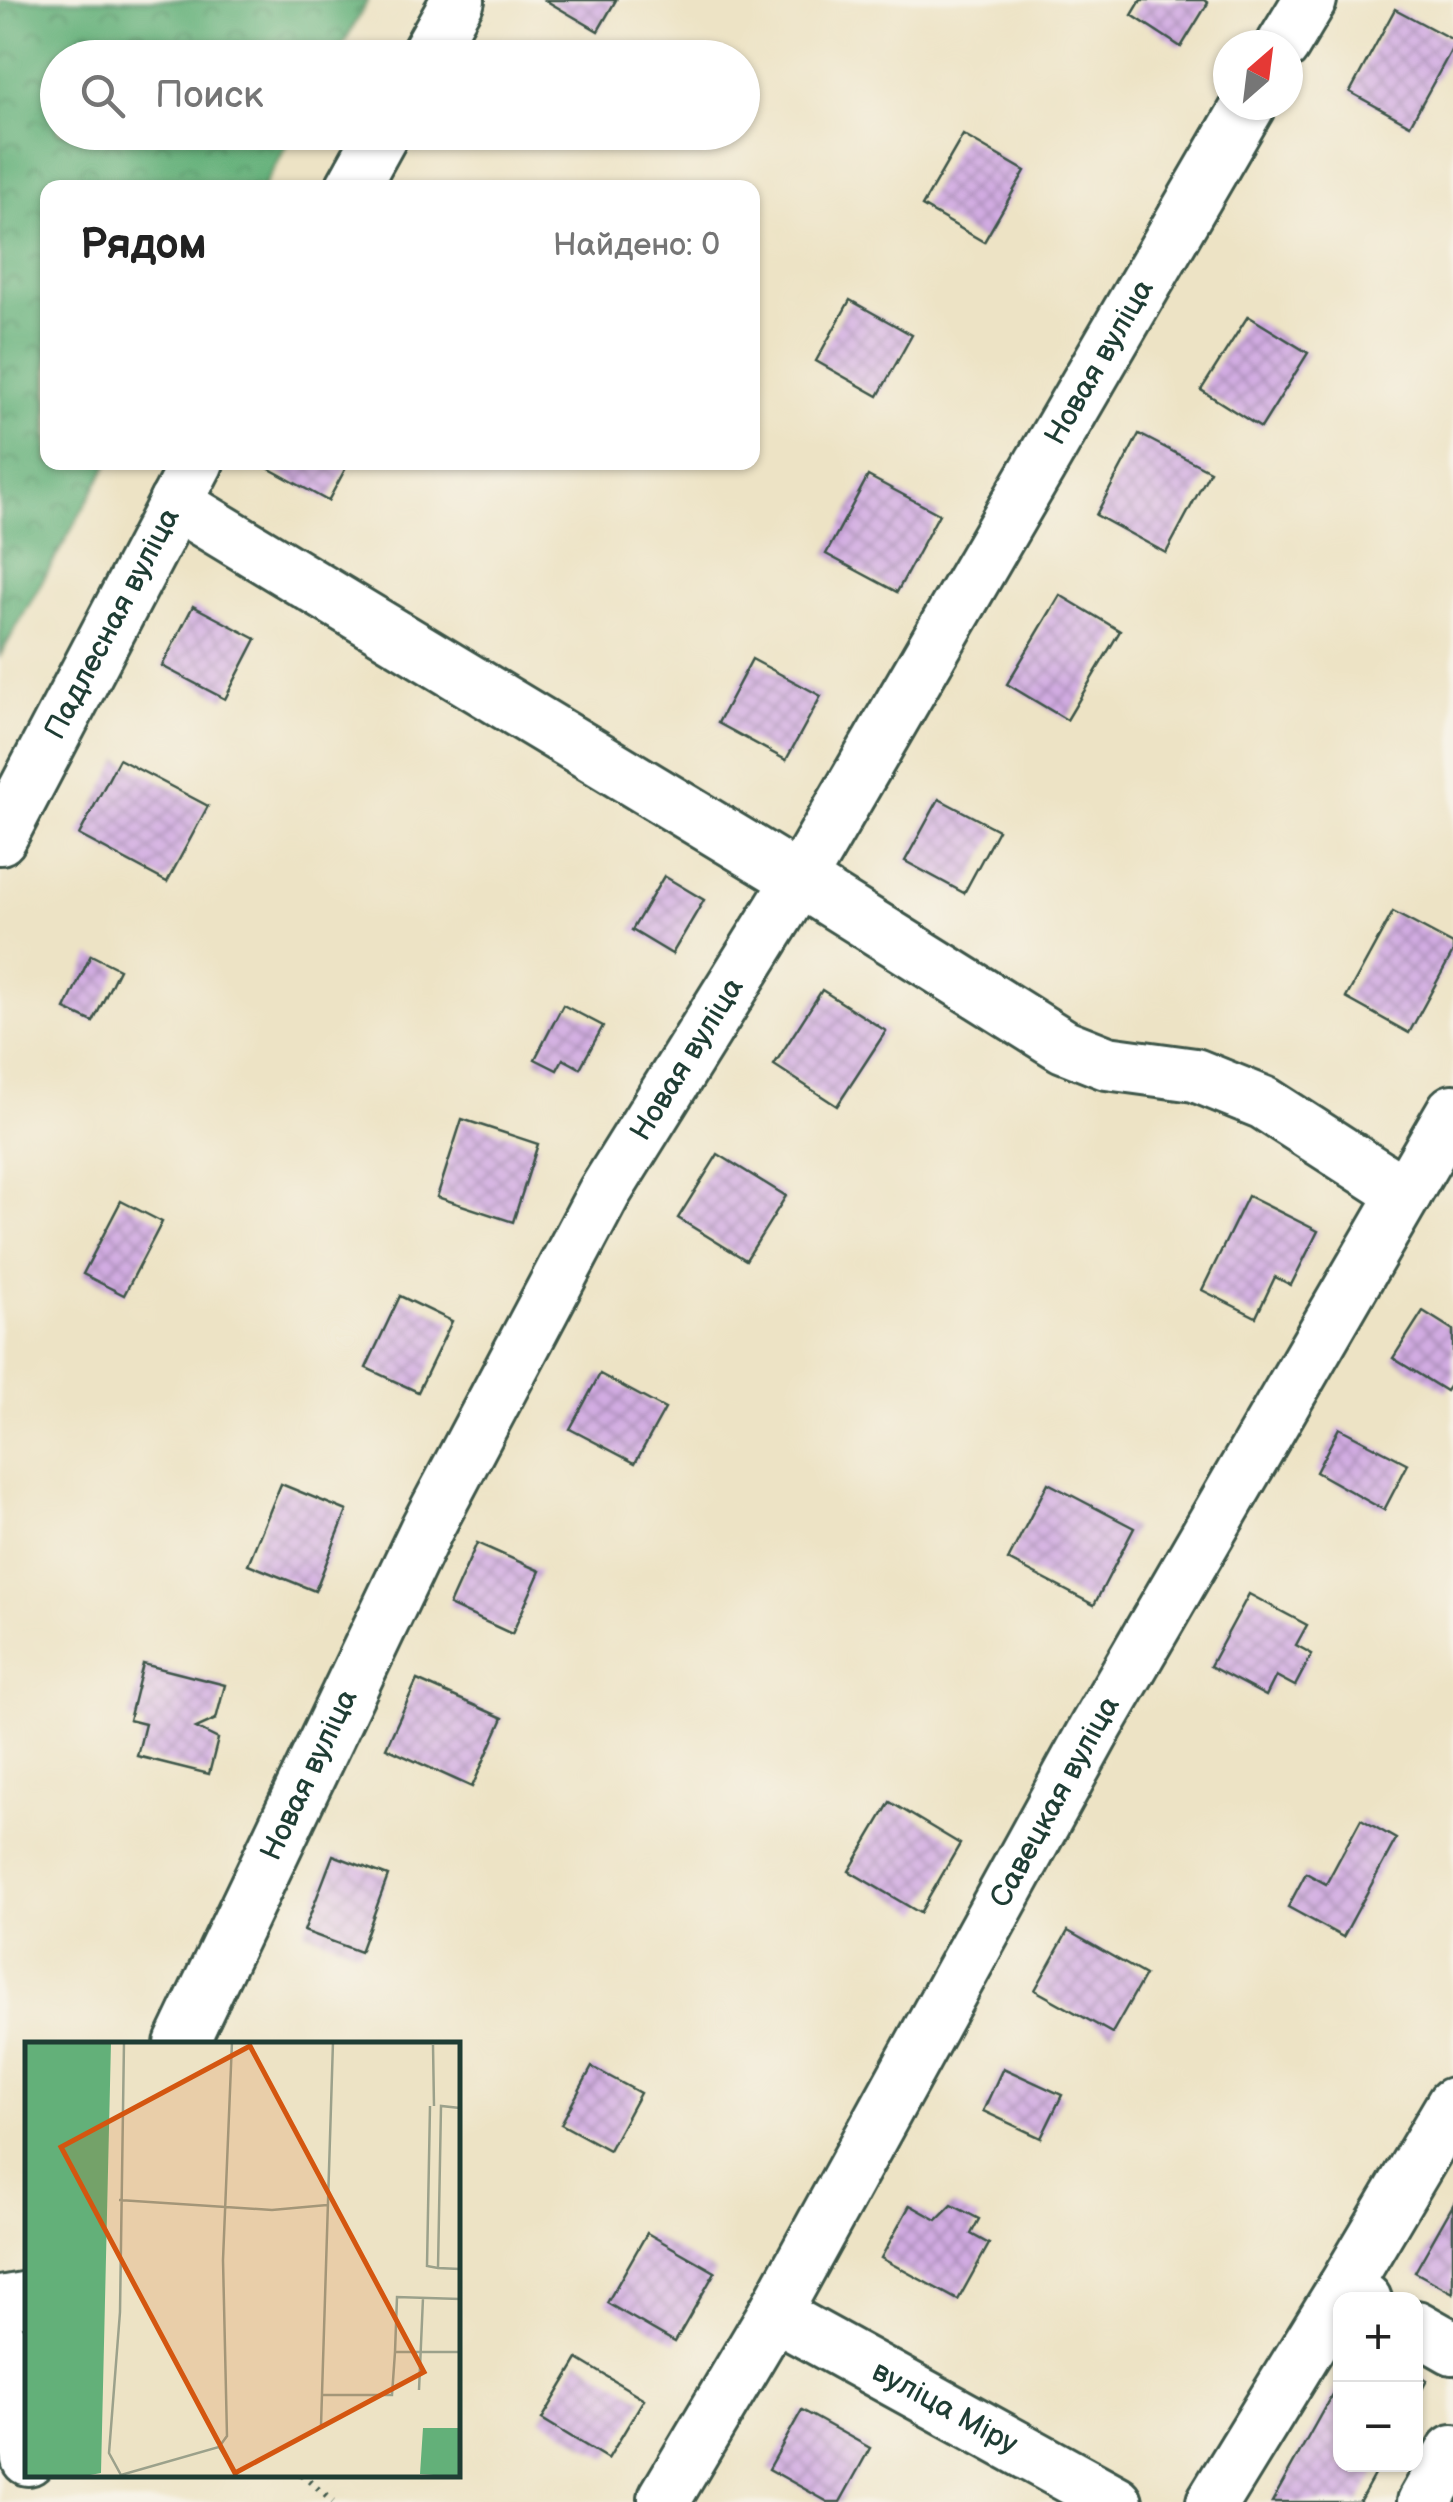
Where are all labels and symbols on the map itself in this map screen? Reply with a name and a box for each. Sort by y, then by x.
north arrow [1213,30,1303,120]
street label: Новая вуліца [1037,273,1162,452]
street label: Падлесная вуліца [37,502,188,745]
street label: Новая вуліца [623,971,752,1148]
street label: Новая вуліца [253,1683,366,1866]
street label: Савецкая вуліца [982,1690,1128,1914]
inset map [25,2042,460,2477]
street label: вуліца Міру [866,2353,1024,2463]

